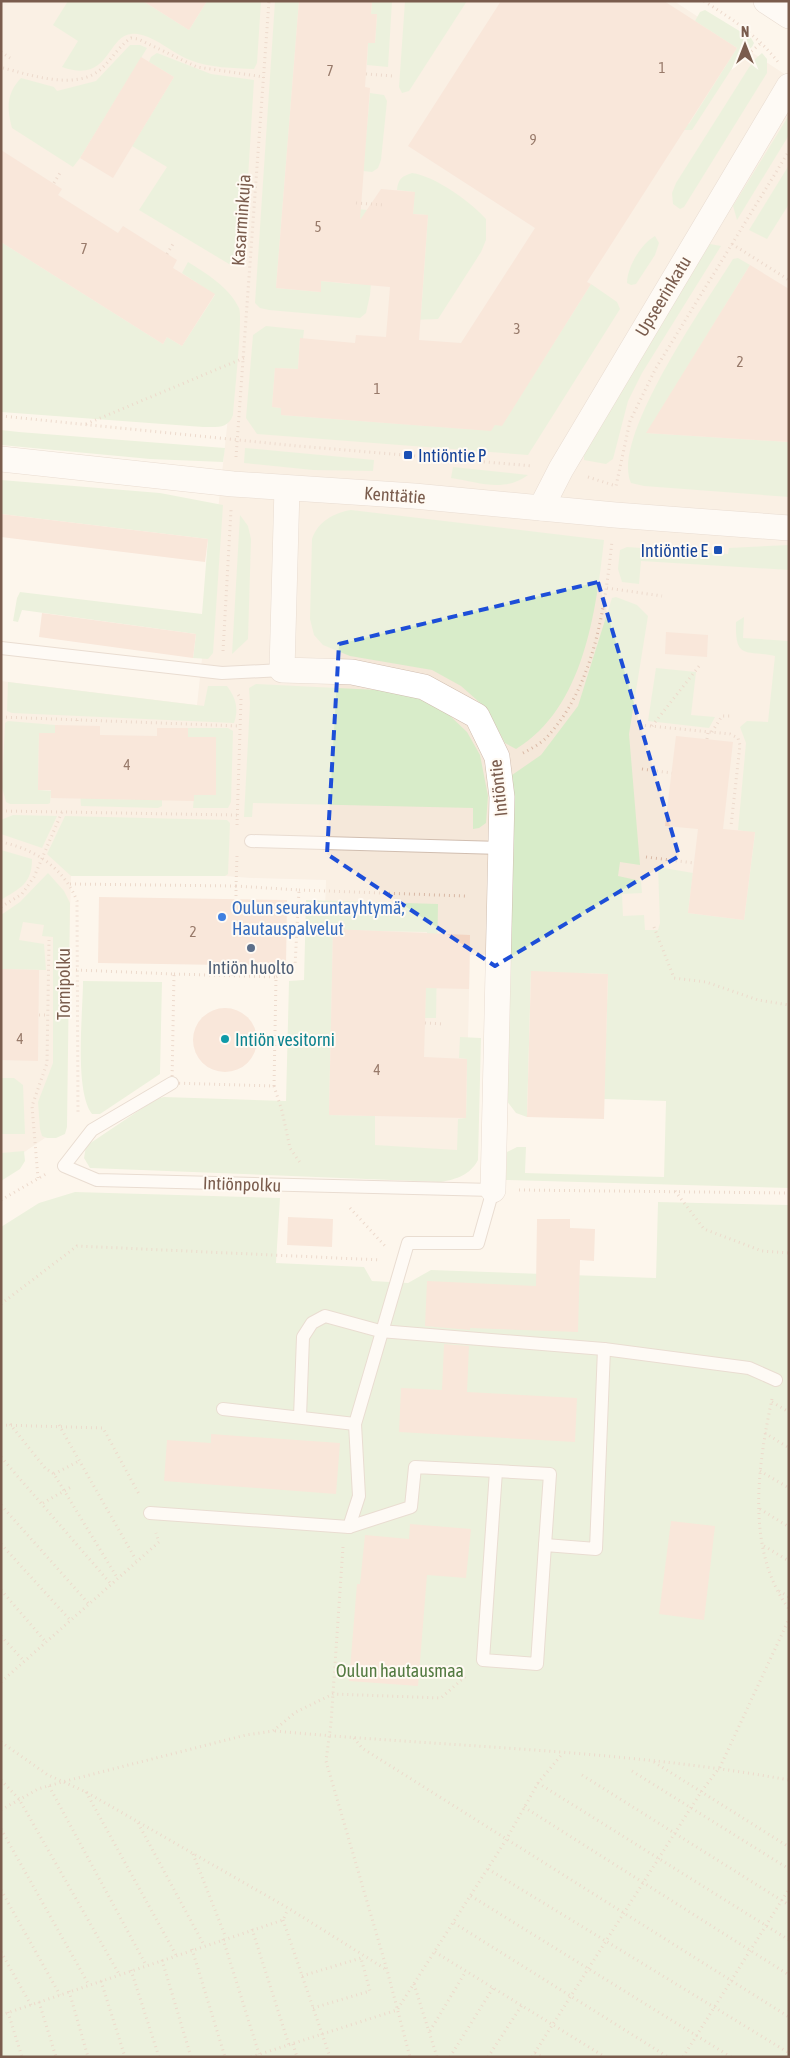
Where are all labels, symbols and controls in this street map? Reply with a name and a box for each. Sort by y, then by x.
north arrow [720,20,770,70]
text: N [741,24,749,40]
house number: 1 [658,59,666,76]
house number: 7 [326,62,334,79]
house number: 9 [529,131,537,148]
street label: Kasarminkuja [227,173,255,267]
house number: 5 [314,218,322,235]
house number: 7 [80,240,88,257]
street label: Upseerinkatu [631,252,695,340]
house number: 3 [513,320,521,337]
house number: 2 [736,353,744,370]
house number: 1 [373,380,381,397]
place label: Intiöntie P [418,445,487,466]
marker: Intiöntie P [402,449,414,461]
street label: Kenttätie [364,482,426,508]
place label: Intiöntie E [641,540,708,561]
marker: Intiöntie E [712,544,724,556]
house number: 4 [123,756,131,773]
street label: Intiöntie [485,758,511,818]
place label: Oulun seurakuntayhtymä, Hautauspalvelut [232,897,405,939]
marker: Oulun seurakuntayhtymä, Hautauspalvelut [216,911,228,923]
house number: 2 [189,923,197,940]
marker: Intiön huolto [245,942,257,954]
street label: Tornipolku [53,948,74,1020]
place label: Intiön huolto [208,957,294,978]
place label: Intiön vesitorni [235,1029,335,1050]
house number: 4 [16,1030,24,1047]
marker: Intiön vesitorni [219,1033,231,1045]
house number: 4 [373,1061,381,1078]
street label: Intiönpolku [203,1172,281,1196]
park label: Oulun hautausmaa [336,1660,464,1681]

